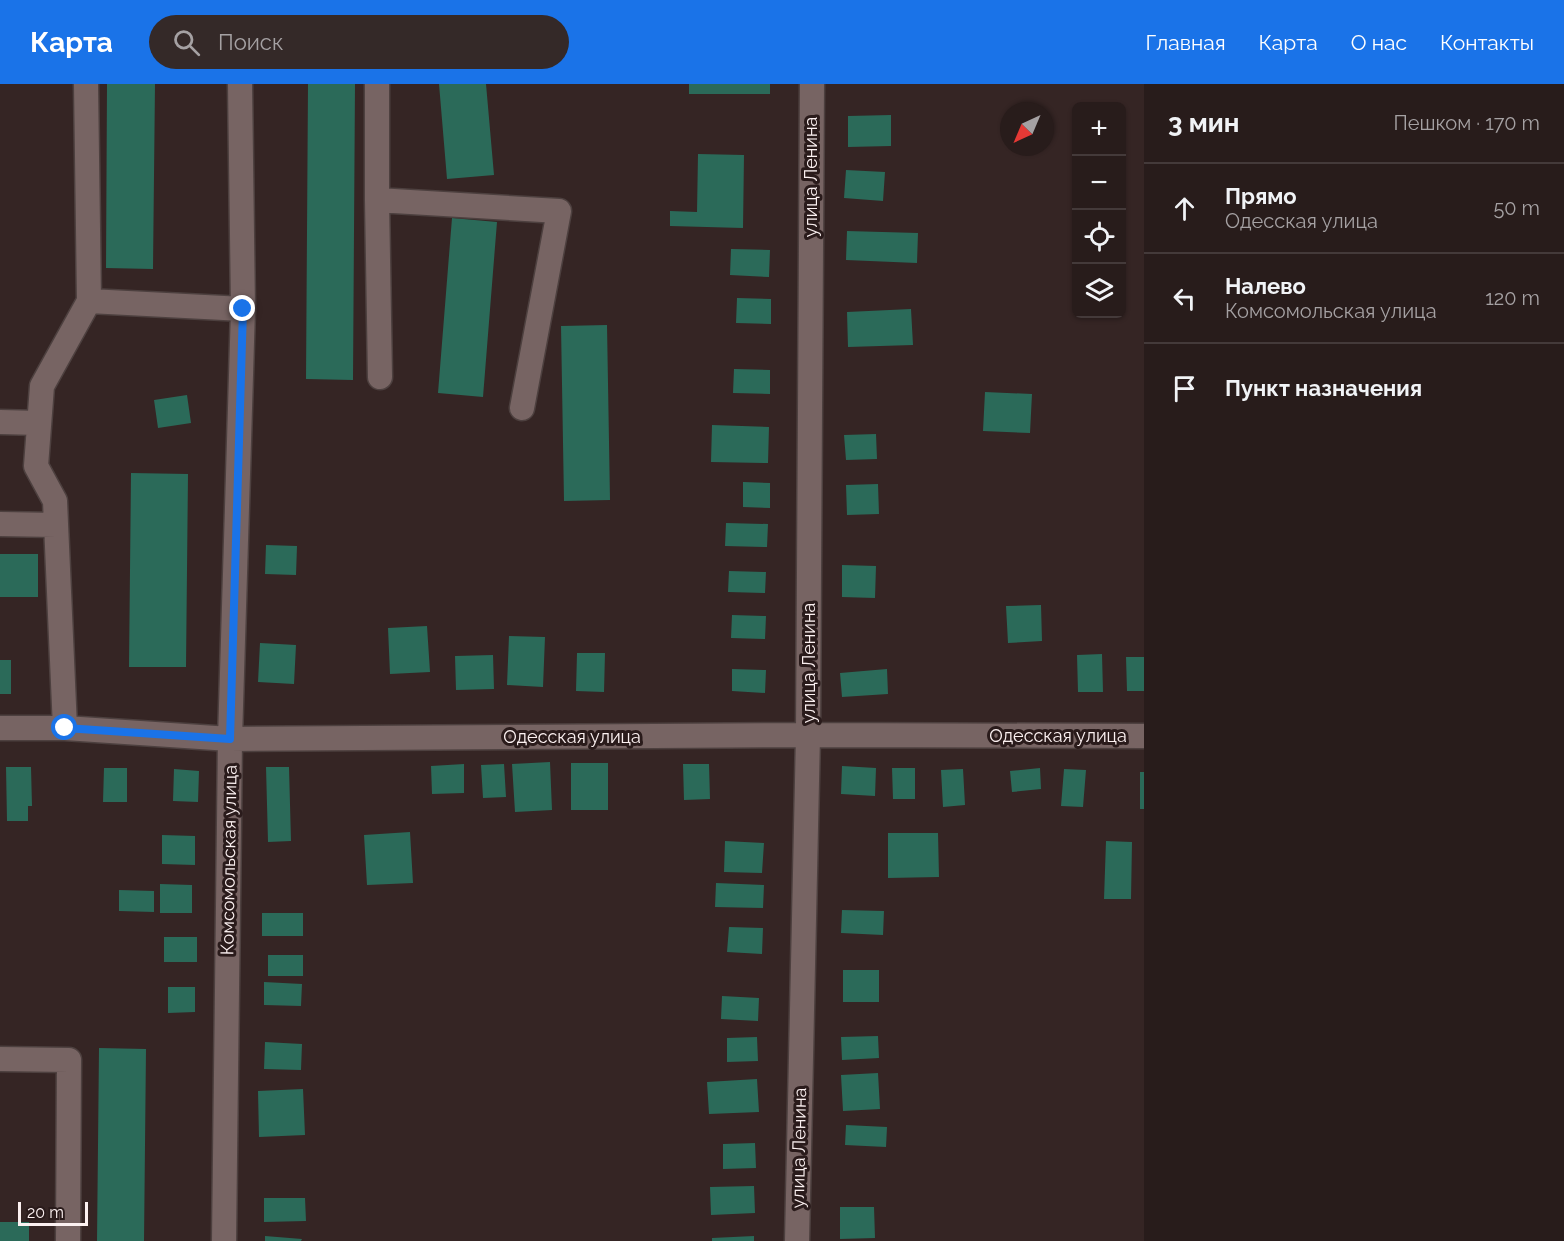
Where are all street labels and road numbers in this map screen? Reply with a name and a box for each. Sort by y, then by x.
street label: улица Ленина [800,117,821,237]
street label: улица Ленина [798,603,819,723]
street label: Одесская улица [989,725,1127,746]
street label: Одесская улица [503,726,641,747]
street label: Комсомольская улица [216,765,241,955]
street label: улица Ленина [787,1087,810,1208]

